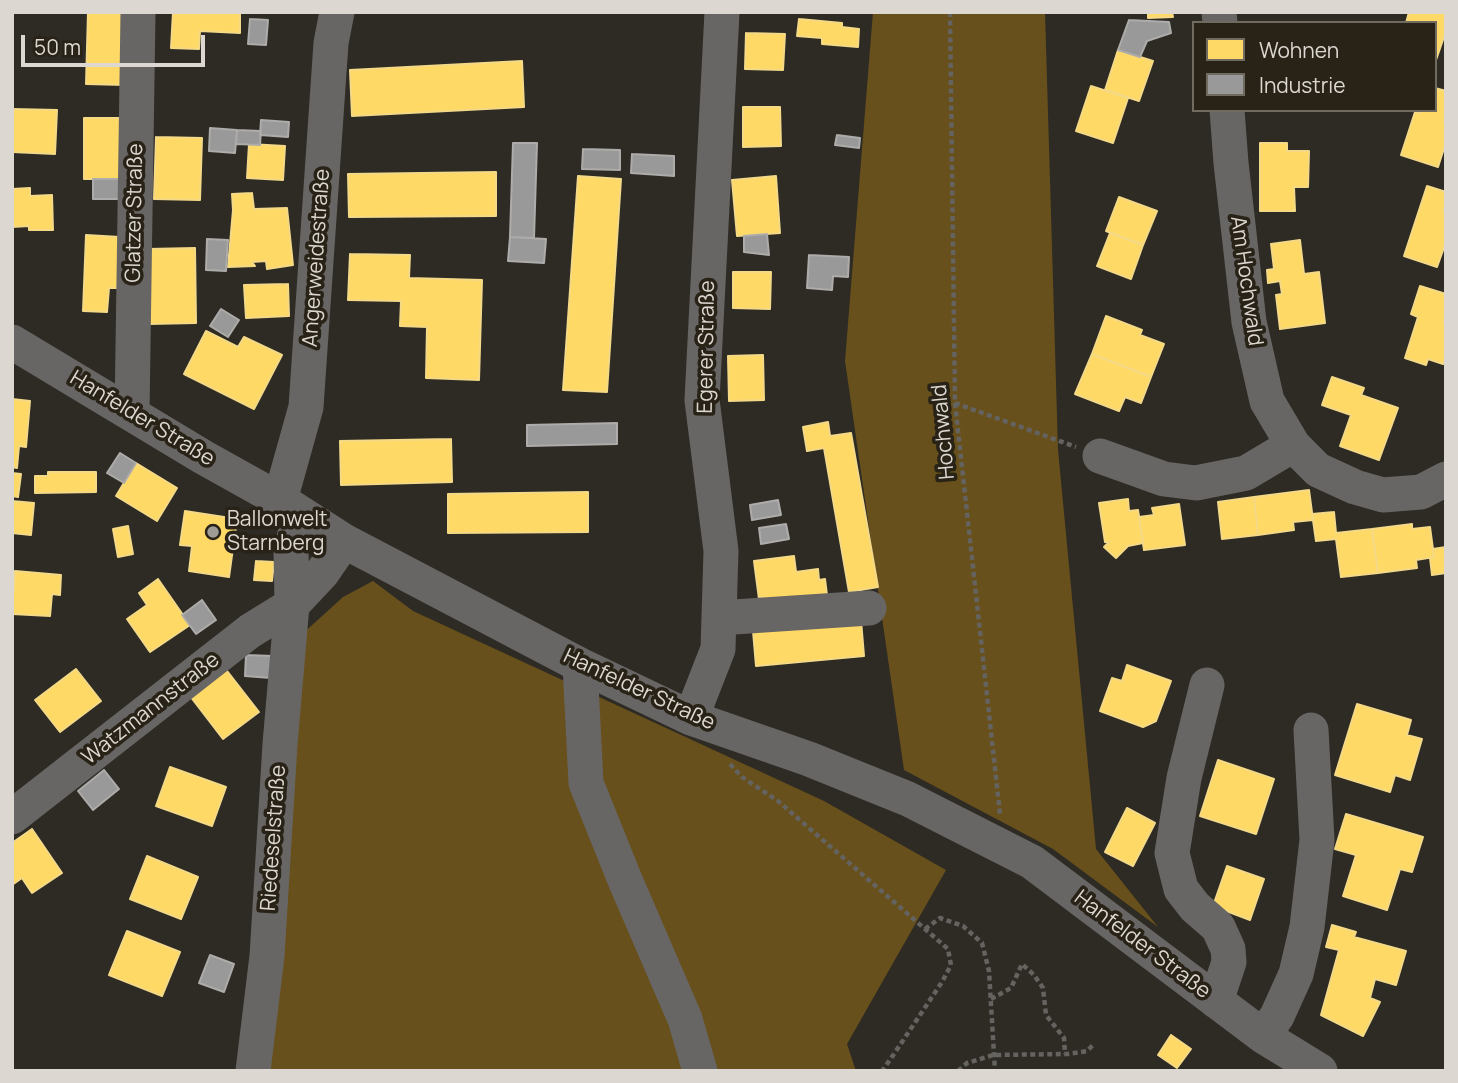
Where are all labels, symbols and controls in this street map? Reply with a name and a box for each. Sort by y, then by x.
scale bar [24,21,208,65]
legend [1192,21,1437,112]
text: 50 m [34,33,81,61]
text: Wohnen [1259,36,1339,64]
text: Industrie [1259,71,1345,99]
street label: Glatzer Straße [121,143,149,283]
street label: Angerweidestraße [298,168,336,348]
street label: Am Hochwald [1224,215,1268,347]
street label: Egerer Straße [693,280,721,414]
street label: Hanfelder Straße [65,366,219,472]
street label: Hochwald [927,383,961,481]
place label: Ballonwelt Starnberg [227,507,328,557]
marker: Ballonwelt Starnberg [205,524,221,540]
street label: Hanfelder Straße [559,644,719,736]
street label: Watzmannstraße [77,648,225,770]
street label: Riedeselstraße [256,764,292,912]
street label: Hanfelder Straße [1069,886,1215,1004]

